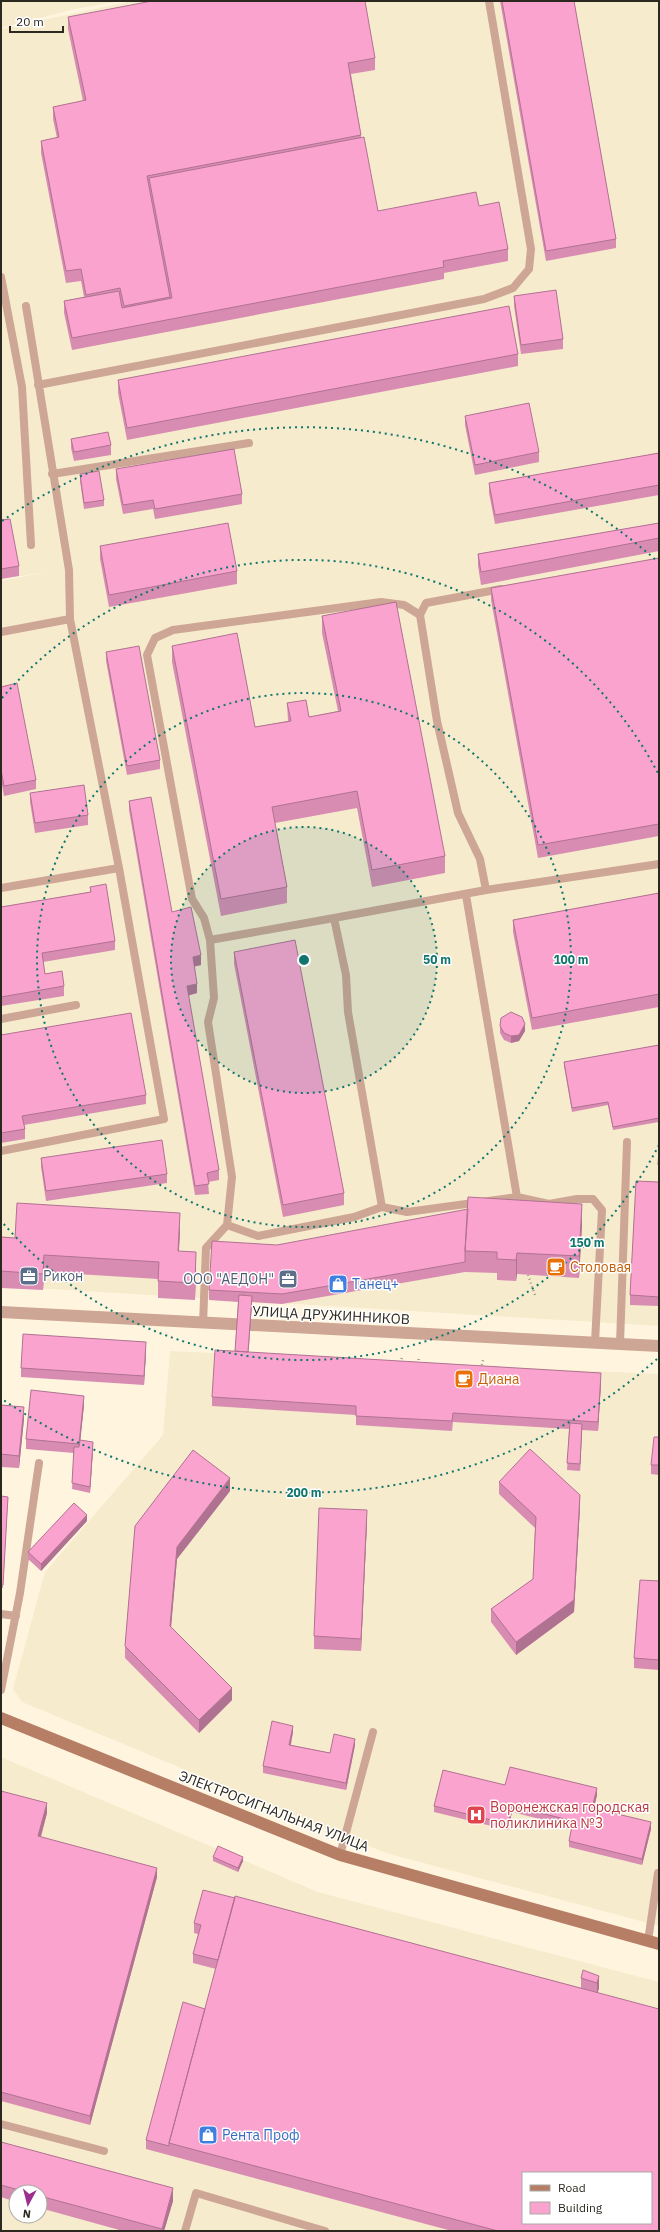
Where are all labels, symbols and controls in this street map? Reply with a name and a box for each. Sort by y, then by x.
scale bar [10,8,63,34]
text: 20 m [16,14,44,29]
text: 50 m [423,952,451,967]
text: 100 m [553,952,589,967]
centre of rings [297,953,311,967]
text: 150 m [569,1235,605,1250]
cafe icon: Столовая [545,1256,567,1278]
place label: Столовая [570,1258,631,1276]
office icon: Рикон [18,1265,40,1287]
place label: Рикон [43,1267,83,1285]
office icon: ООО "АЕДОН" [277,1268,299,1290]
place label: ООО "АЕДОН" [183,1270,274,1288]
shop icon: Танец+ [327,1273,349,1295]
place label: Танец+ [352,1275,399,1293]
street label: УЛИЦА ДРУЖИННИКОВ [252,1302,410,1328]
cafe icon: Диана [453,1368,475,1390]
place label: Диана [478,1370,520,1388]
text: 200 m [286,1485,322,1500]
street label: ЭЛЕКТРОСИГНАЛЬНАЯ УЛИЦА [176,1766,372,1856]
place label: Воронежская городская поликлиника №3 [490,1798,650,1832]
hospital icon: Воронежская городская поликлиника №3 [465,1804,487,1826]
shop icon: Рента Проф [197,2124,219,2146]
place label: Рента Проф [222,2126,300,2144]
legend [522,2172,652,2224]
text: Road [558,2180,586,2195]
north arrow [8,2184,48,2224]
text: Building [558,2200,603,2215]
text: N [22,2206,32,2221]

